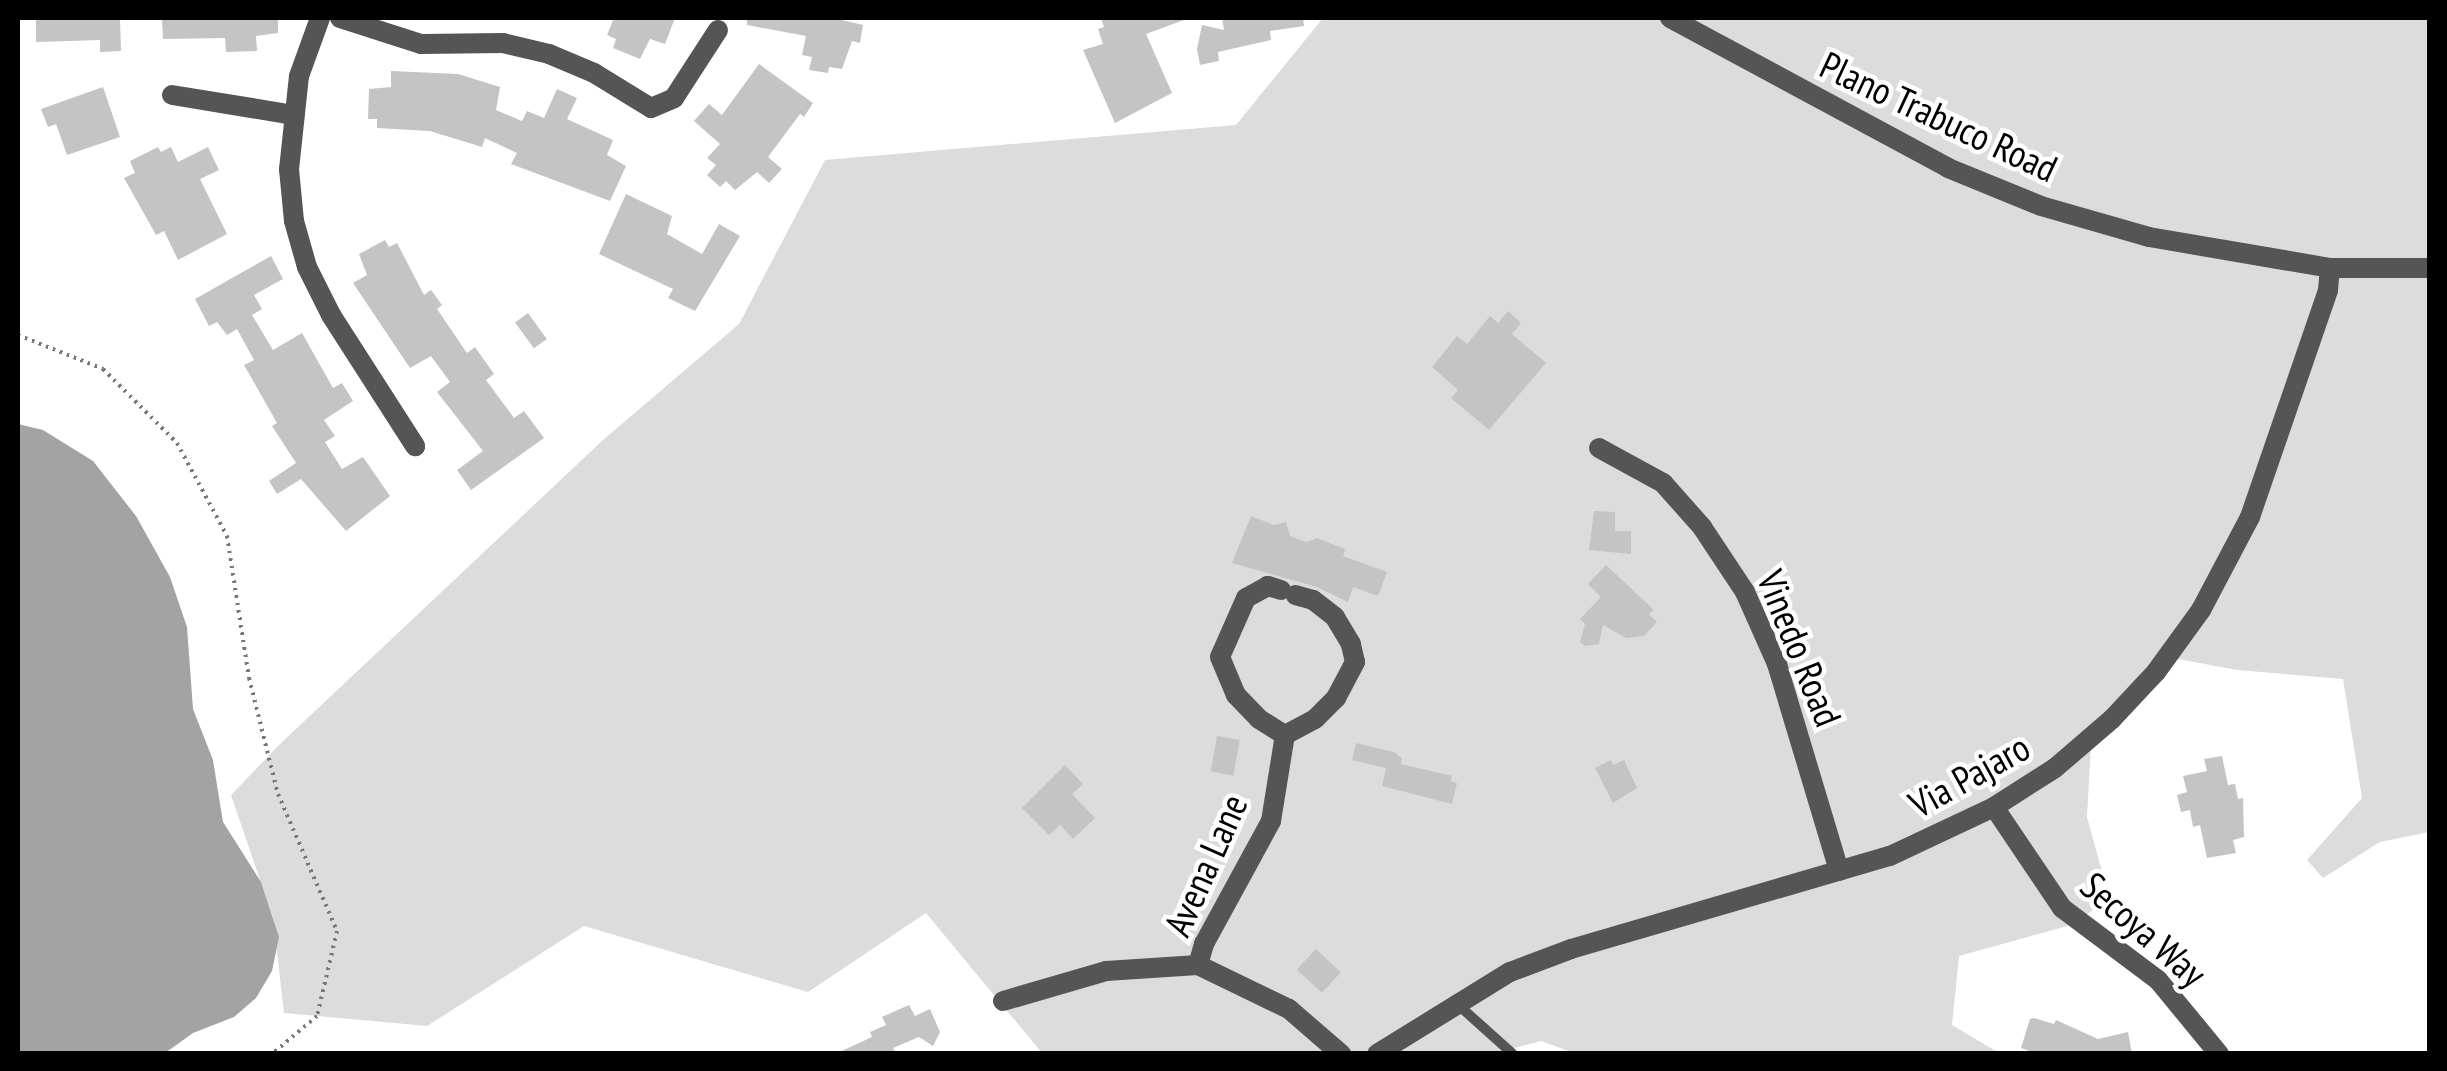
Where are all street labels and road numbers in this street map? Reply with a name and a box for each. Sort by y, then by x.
street label: Plano Trabuco Road [1813,41,2065,191]
street label: Vinedo Road [1748,563,1852,733]
street label: Via Pajaro [1901,723,2037,827]
street label: Avena Lane [1154,787,1256,943]
street label: Secoya Way [2072,862,2216,996]

